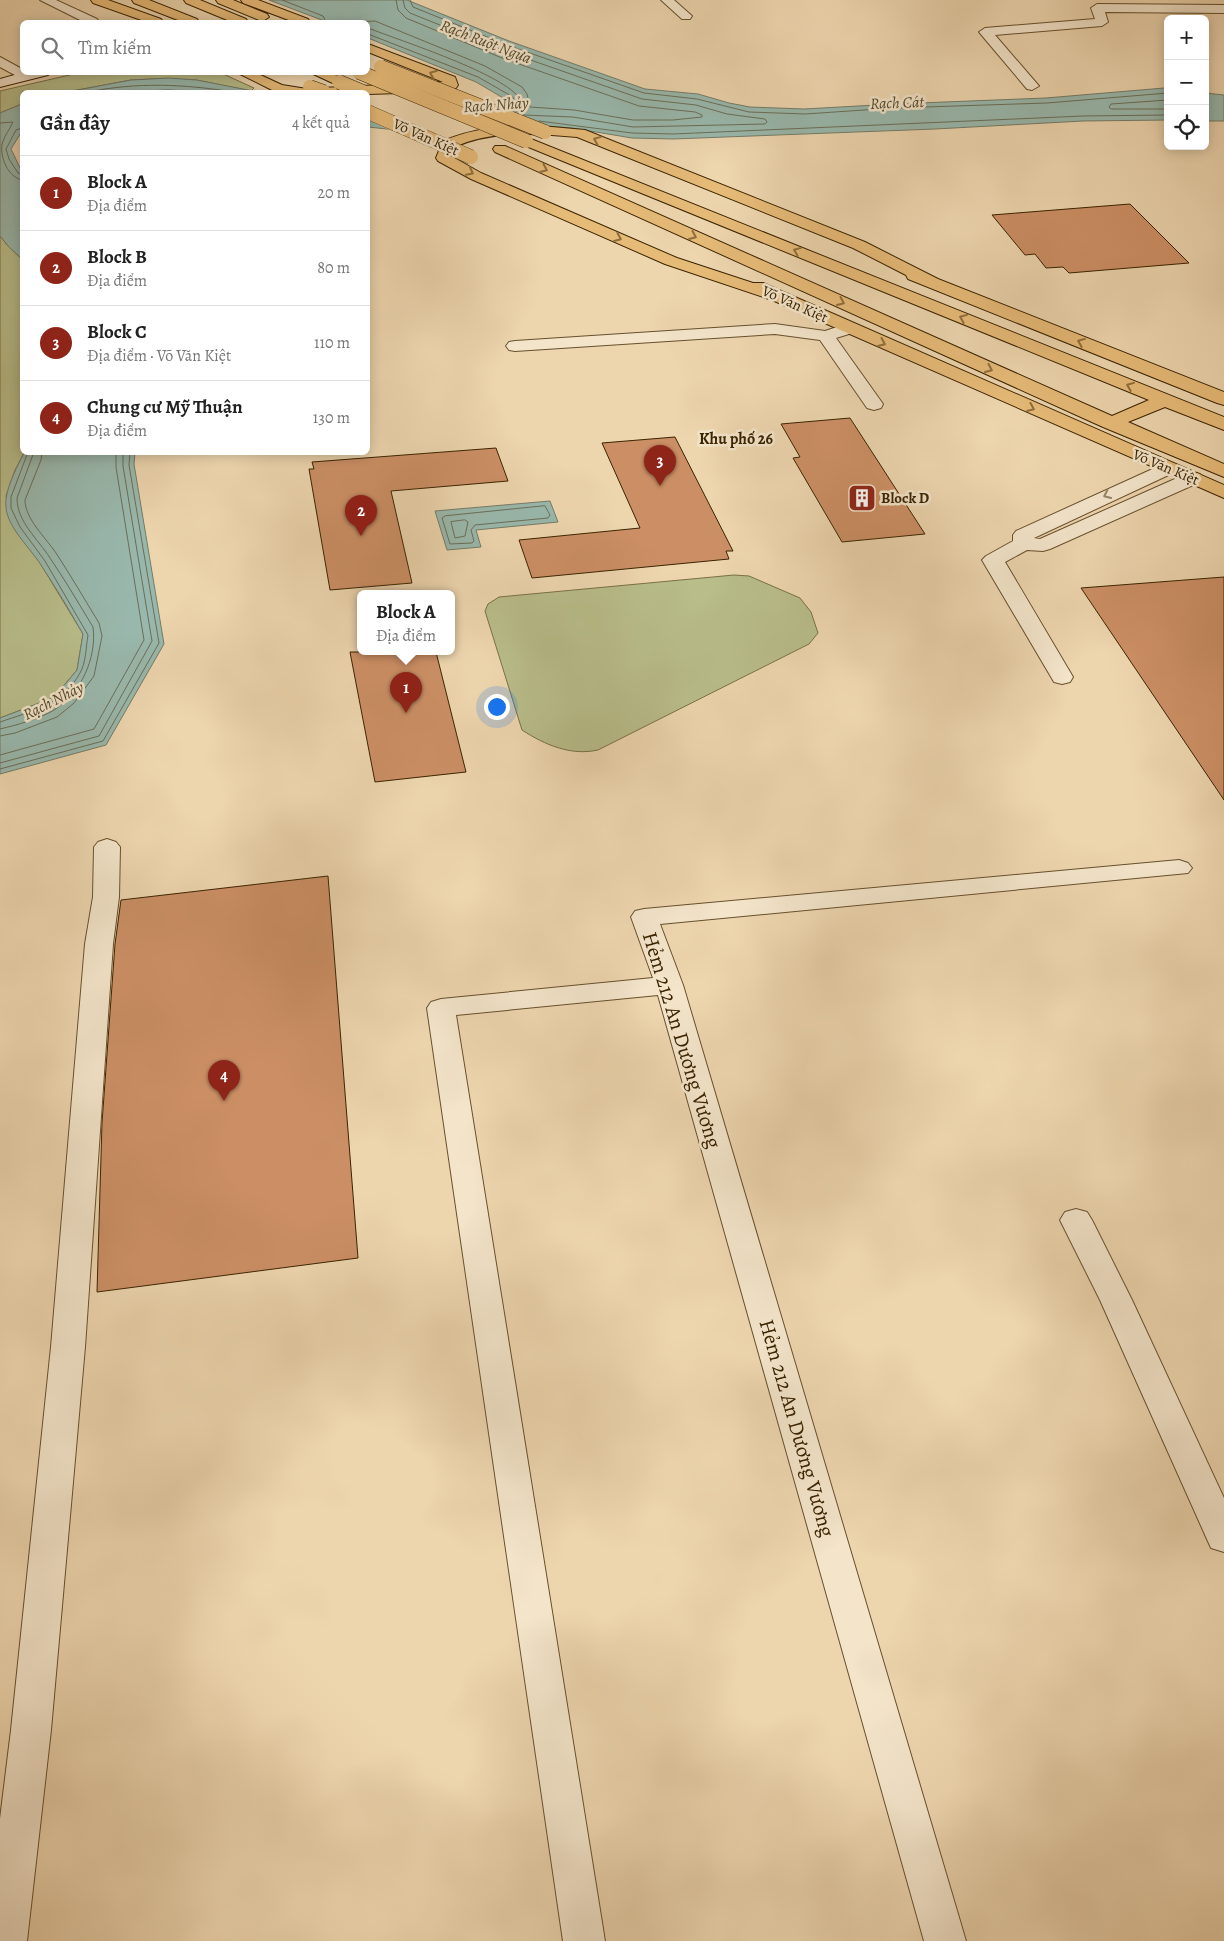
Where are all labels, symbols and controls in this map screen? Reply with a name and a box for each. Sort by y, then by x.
water label: Rạch Ruột Ngựa [437,15,535,70]
map controls [1164,15,1209,150]
button: + [1164,15,1209,60]
search box [20,20,370,75]
icon: search [38,34,66,62]
text: Tìm kiếm [78,35,152,61]
button: − [1164,60,1209,105]
one-way arrow [430,69,438,79]
water label: Rạch Cát [870,91,926,115]
water label: Rạch Nhảy [463,92,530,118]
button: locate [1164,105,1209,150]
text: Gần đây [40,109,110,137]
text: 4 kết quả [292,112,350,134]
street label: Võ Văn Kiệt [389,113,462,160]
one-way arrow [593,136,602,146]
one-way arrow [539,163,548,174]
one-way arrow [464,166,473,176]
text: Block A [87,169,147,195]
text: 1 [53,182,59,204]
text: 20 m [317,182,350,204]
text: Địa điểm [87,195,147,217]
one-way arrow [688,229,697,240]
one-way arrow [613,231,622,242]
text: Block B [87,244,147,270]
one-way arrow [793,246,801,256]
text: 2 [52,257,60,279]
text: 80 m [317,257,350,279]
text: Địa điểm [87,270,147,292]
street label: Võ Văn Kiệt [758,280,831,327]
one-way arrow [836,296,845,307]
one-way arrow [960,314,968,324]
text: Block C [87,319,147,345]
text: 3 [53,332,59,354]
text: 110 m [314,332,350,354]
one-way arrow [877,336,886,347]
one-way arrow [1077,337,1086,348]
text: Địa điểm · Võ Văn Kiệt [87,345,231,367]
one-way arrow [984,362,993,373]
one-way arrow [1126,381,1135,392]
text: Chung cư Mỹ Thuận [87,394,243,420]
one-way arrow [1026,401,1035,412]
text: 4 [52,407,60,429]
text: 130 m [313,407,350,429]
text: Địa điểm [87,420,147,442]
district label: Khu phố 26 [699,428,774,450]
street label: Võ Văn Kiệt [1129,444,1202,490]
pin: 3 [644,445,676,486]
building icon: Block D [847,483,877,513]
place label: Block D [881,488,929,508]
one-way arrow [1104,489,1113,499]
pin: 2 [345,495,377,536]
popup [357,590,455,655]
text: Block A [376,599,436,625]
text: Địa điểm [376,625,436,647]
pin: 1 [390,672,422,713]
water label: Rạch Nhảy [19,676,88,726]
your location [484,694,510,720]
street label: Hẻm 212 An Dương Vương [636,928,728,1152]
pin: 4 [208,1060,240,1101]
street label: Hẻm 212 An Dương Vương [753,1316,842,1540]

